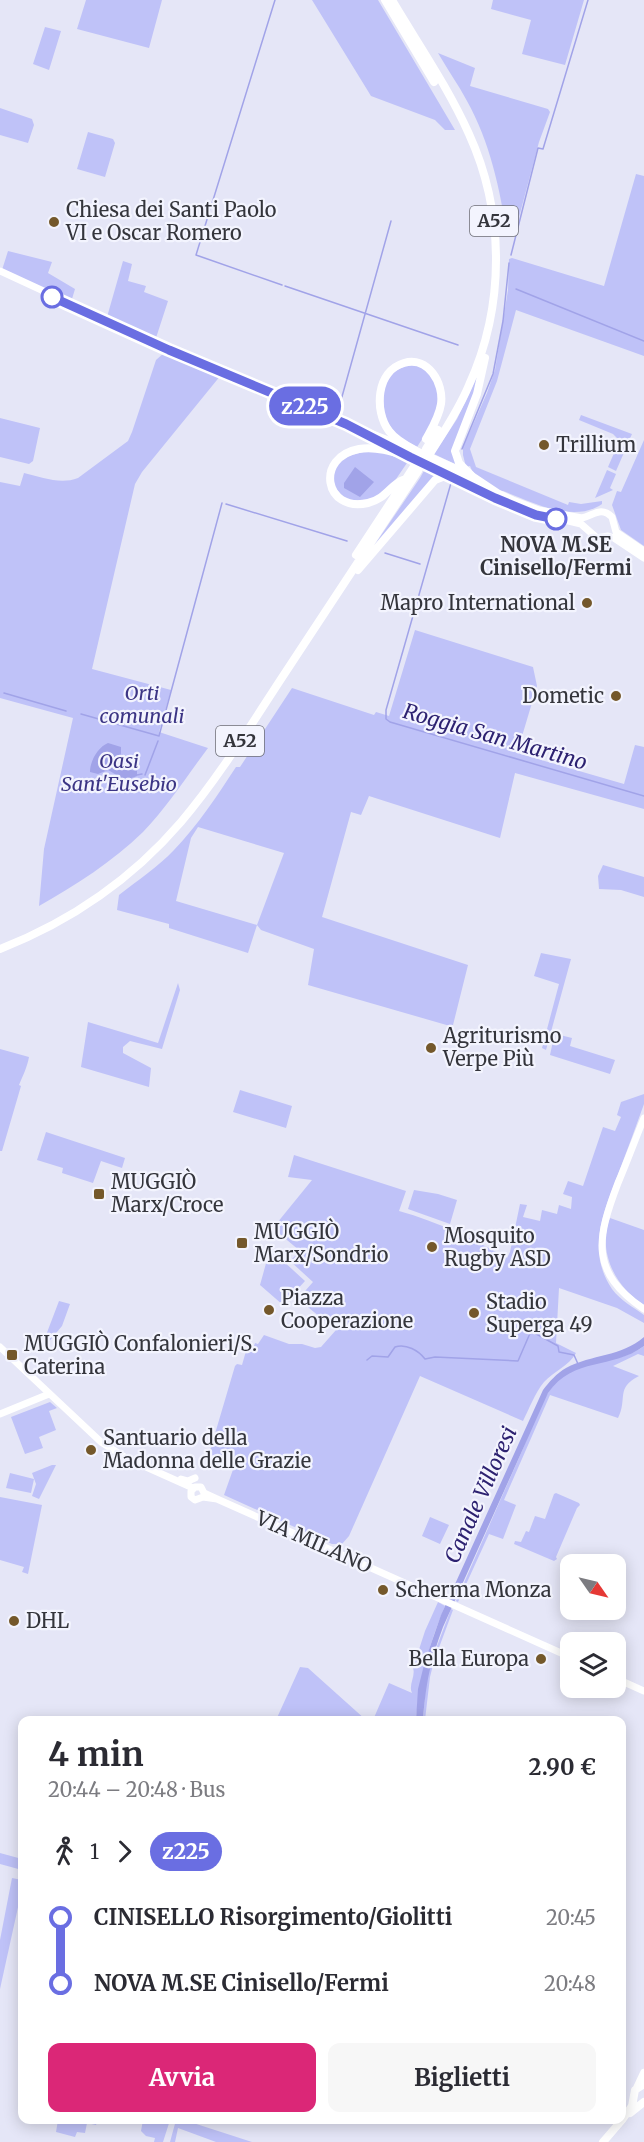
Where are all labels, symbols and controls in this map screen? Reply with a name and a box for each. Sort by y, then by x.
place label: Chiesa dei Santi Paolo VI e Oscar Romero [65,197,277,245]
road number: A52 [470,206,518,236]
marker: Chiesa dei Santi Paolo VI e Oscar Romero [47,215,61,229]
unlabelled marker [41,286,63,308]
line badge: z225 [263,386,347,426]
text: z225 [281,393,329,420]
place label: Trillium [556,432,636,457]
marker: Trillium [537,438,551,452]
marker: NOVA M.SE Cinisello/Fermi [545,508,567,530]
place label: NOVA M.SE Cinisello/Fermi [480,532,632,580]
place label: Mapro International [380,590,575,615]
marker: Mapro International [580,596,594,610]
park label: Orti comunali [100,680,184,728]
place label: Dometic [522,683,604,708]
marker: Dometic [609,689,623,703]
water label: Roggia San Martino [400,697,590,776]
road number: A52 [216,726,264,756]
park label: Oasi Sant'Eusebio [61,748,177,796]
place label: Agriturismo Verpe Più [442,1023,562,1071]
marker: Agriturismo Verpe Più [424,1041,438,1055]
place label: MUGGIÒ Marx/Croce [111,1168,223,1217]
marker: MUGGIÒ Marx/Croce [92,1187,106,1201]
place label: MUGGIÒ Marx/Sondrio [254,1218,389,1267]
place label: Mosquito Rugby ASD [444,1223,551,1271]
marker: MUGGIÒ Marx/Sondrio [235,1236,249,1250]
marker: Mosquito Rugby ASD [425,1240,439,1254]
place label: Piazza Cooperazione [281,1285,413,1333]
place label: Stadio Superga 49 [486,1289,593,1337]
marker: Piazza Cooperazione [262,1303,276,1317]
marker: Stadio Superga 49 [467,1306,481,1320]
place label: MUGGIÒ Confalonieri/S. Caterina [24,1330,257,1379]
marker: MUGGIÒ Confalonieri/S. Caterina [5,1348,19,1362]
water label: Canale Villoresi [438,1422,523,1567]
place label: Santuario della Madonna delle Grazie [103,1425,311,1473]
marker: Santuario della Madonna delle Grazie [84,1443,98,1457]
street label: VIA MILANO [251,1504,376,1578]
north arrow [560,1554,626,1620]
map controls [560,1554,626,1698]
place label: Scherma Monza [395,1577,552,1602]
marker: Scherma Monza [376,1583,390,1597]
place label: DHL [26,1608,70,1633]
marker: DHL [7,1614,21,1628]
button: layers [560,1632,626,1698]
place label: Bella Europa [409,1646,529,1671]
marker: Bella Europa [534,1652,548,1666]
text: 4 min [48,1734,144,1775]
text: 2.90 € [529,1753,596,1781]
text: 20:44 – 20:48 · Bus [48,1777,225,1802]
icon: walk [48,1835,81,1868]
icon: forward [108,1835,141,1868]
text: z225 [162,1838,210,1865]
text: 1 [90,1839,99,1864]
text: CINISELLO Risorgimento/Giolitti [94,1903,452,1931]
text: 20:45 [546,1905,596,1930]
text: NOVA M.SE Cinisello/Fermi [94,1969,389,1997]
text: 20:48 [544,1971,596,1996]
button: Avvia [48,2043,316,2112]
button: Biglietti [328,2043,596,2112]

